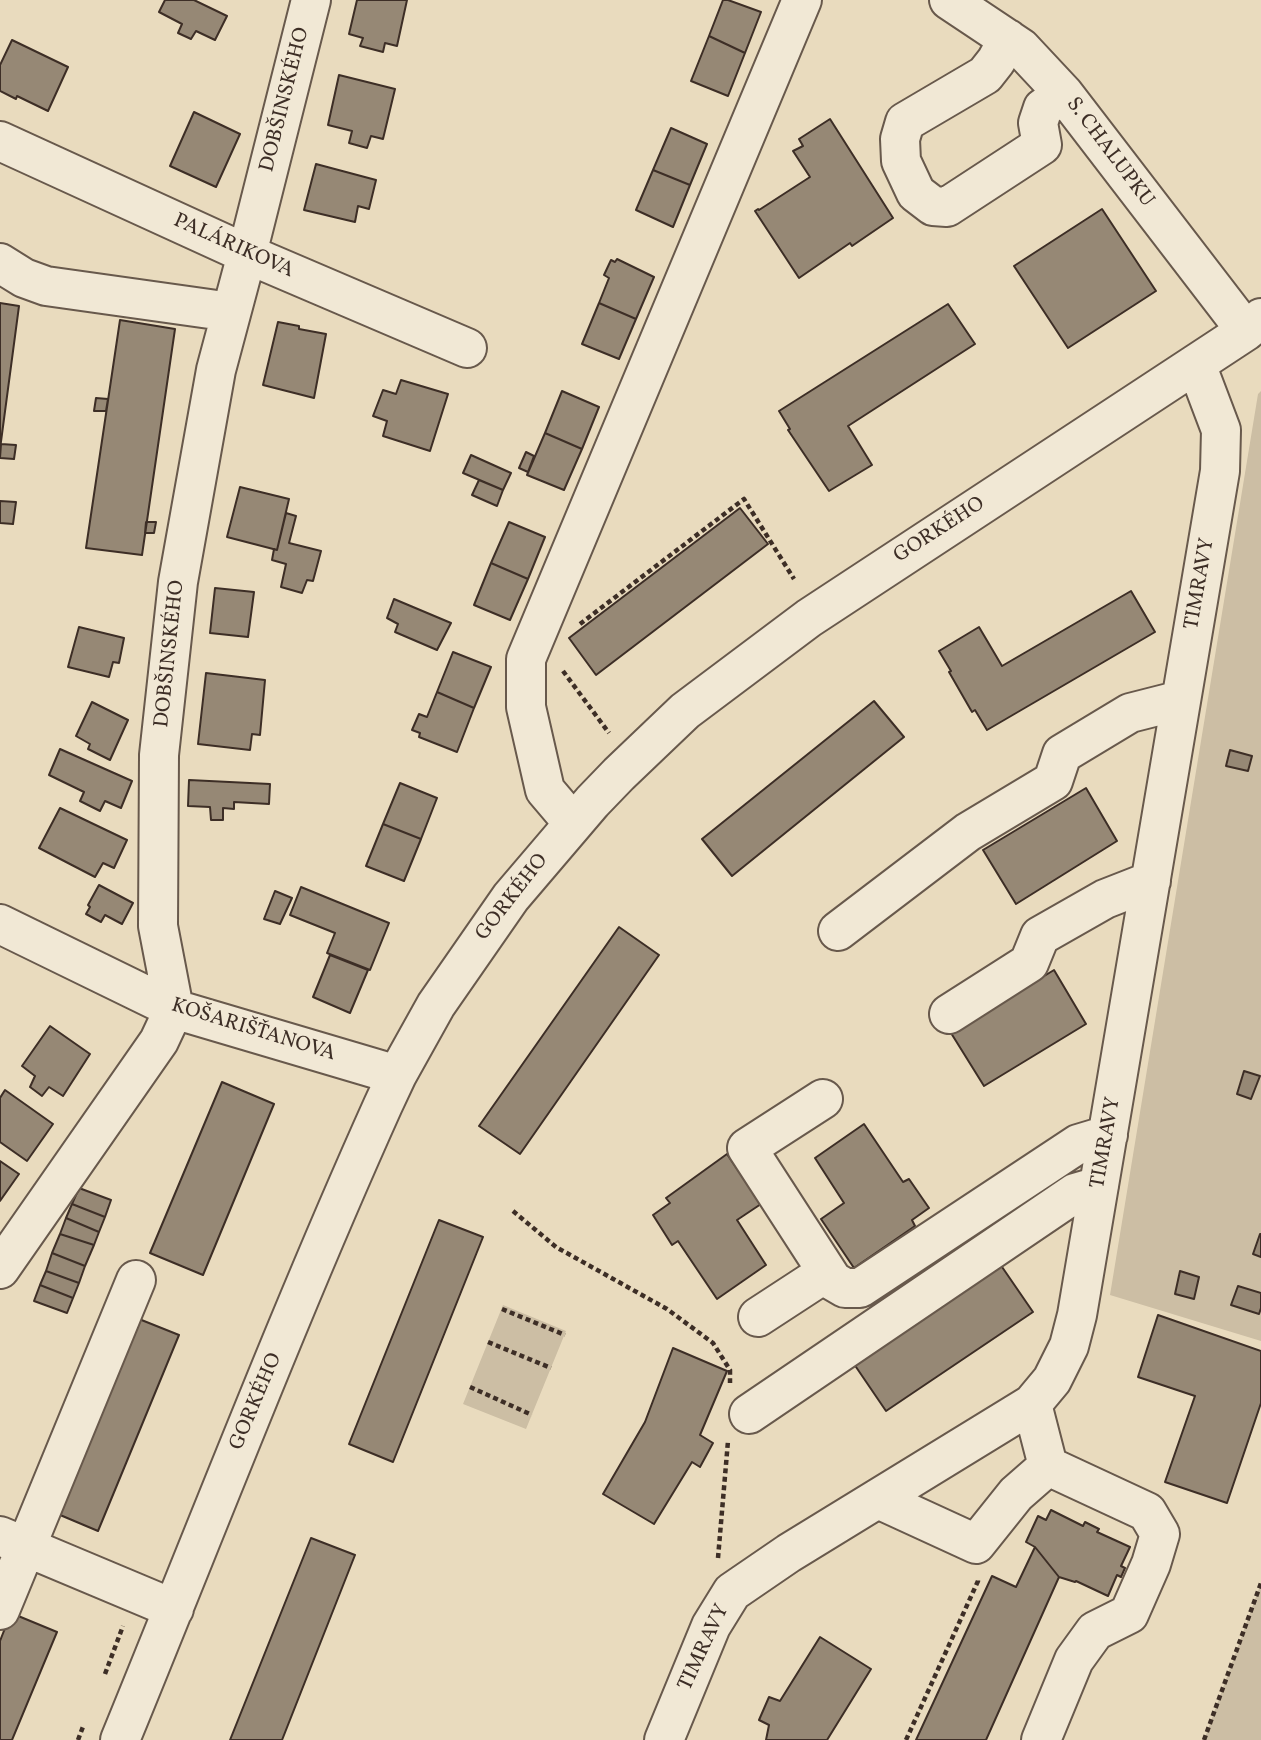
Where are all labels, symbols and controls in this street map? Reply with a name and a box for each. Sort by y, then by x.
street label: DOBŠINSKÉHO [256,25,316,175]
street label: S. CHALUPKU [1060,93,1158,213]
street label: PALÁRIKOVA [169,209,297,285]
street label: GORKÉHO [890,492,990,570]
street label: TIMRAVY [1181,536,1221,632]
street label: DOBŠINSKÉHO [151,579,191,729]
street label: GORKÉHO [471,850,555,946]
street label: KOŠARIŠŤANOVA [168,994,338,1068]
street label: TIMRAVY [1087,1095,1127,1191]
street label: GORKÉHO [225,1350,289,1454]
street label: TIMRAVY [674,1601,736,1695]

